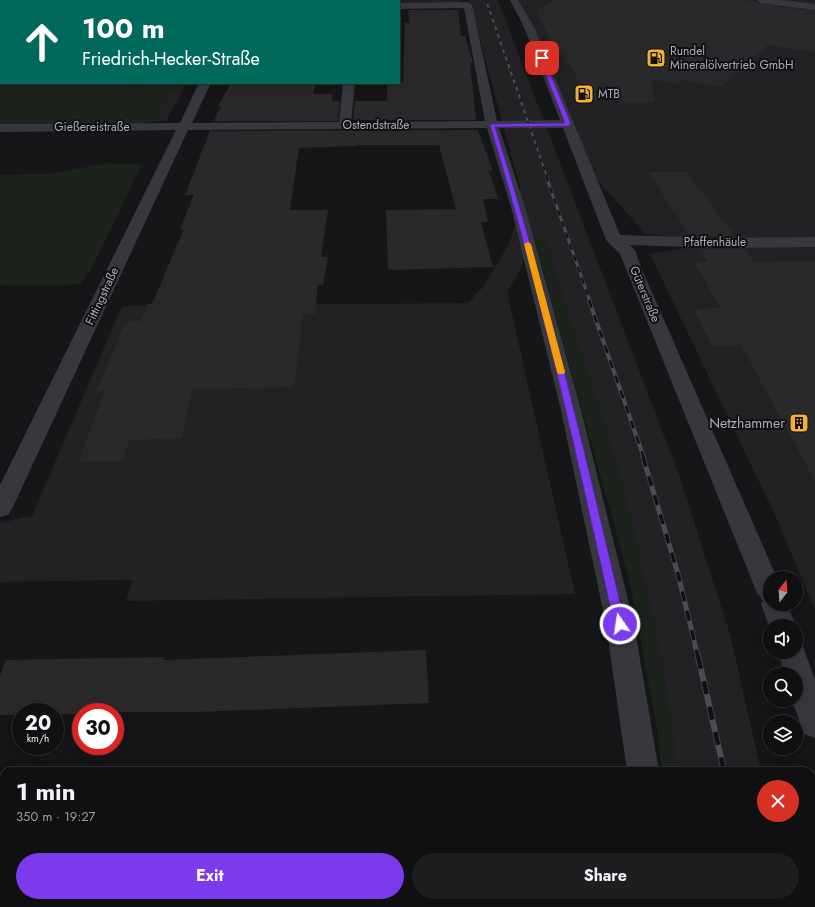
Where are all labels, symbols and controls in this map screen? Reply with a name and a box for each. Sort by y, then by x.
text: 100 m [82,8,165,49]
icon: ahead [16,16,68,68]
pin [525,41,559,75]
place label: Rundel Mineralölvertrieb GmbH [670,42,794,74]
text: Friedrich-Hecker-Straße [82,46,260,72]
icon: arrive [531,47,553,69]
fuel station icon: Rundel Mineralölvertrieb GmbH [645,47,667,69]
fuel station icon: MTB [573,83,595,105]
place label: MTB [598,85,620,103]
street label: Ostendstraße [342,116,410,134]
street label: Gießereistraße [54,118,130,136]
street label: Pfaffenhäule [684,233,746,251]
street label: Güterstraße [625,263,665,325]
street label: Fittingstraße [81,264,123,328]
building icon: Netzhammer [788,412,810,434]
place label: Netzhammer [709,413,785,433]
north arrow [763,571,803,611]
map controls [763,571,803,755]
position arrow [599,603,641,645]
button: sound [763,619,803,659]
button: search [763,667,803,707]
speed limit sign: 30 [72,703,124,755]
text: 20 [25,709,51,738]
button: layers [763,715,803,755]
text: km/h [27,731,49,746]
text: 1 min [16,774,76,809]
button: close [757,780,799,822]
text: 350 m · 19:27 [16,807,95,826]
button: Exit [16,853,404,899]
button: Share [412,853,799,899]

